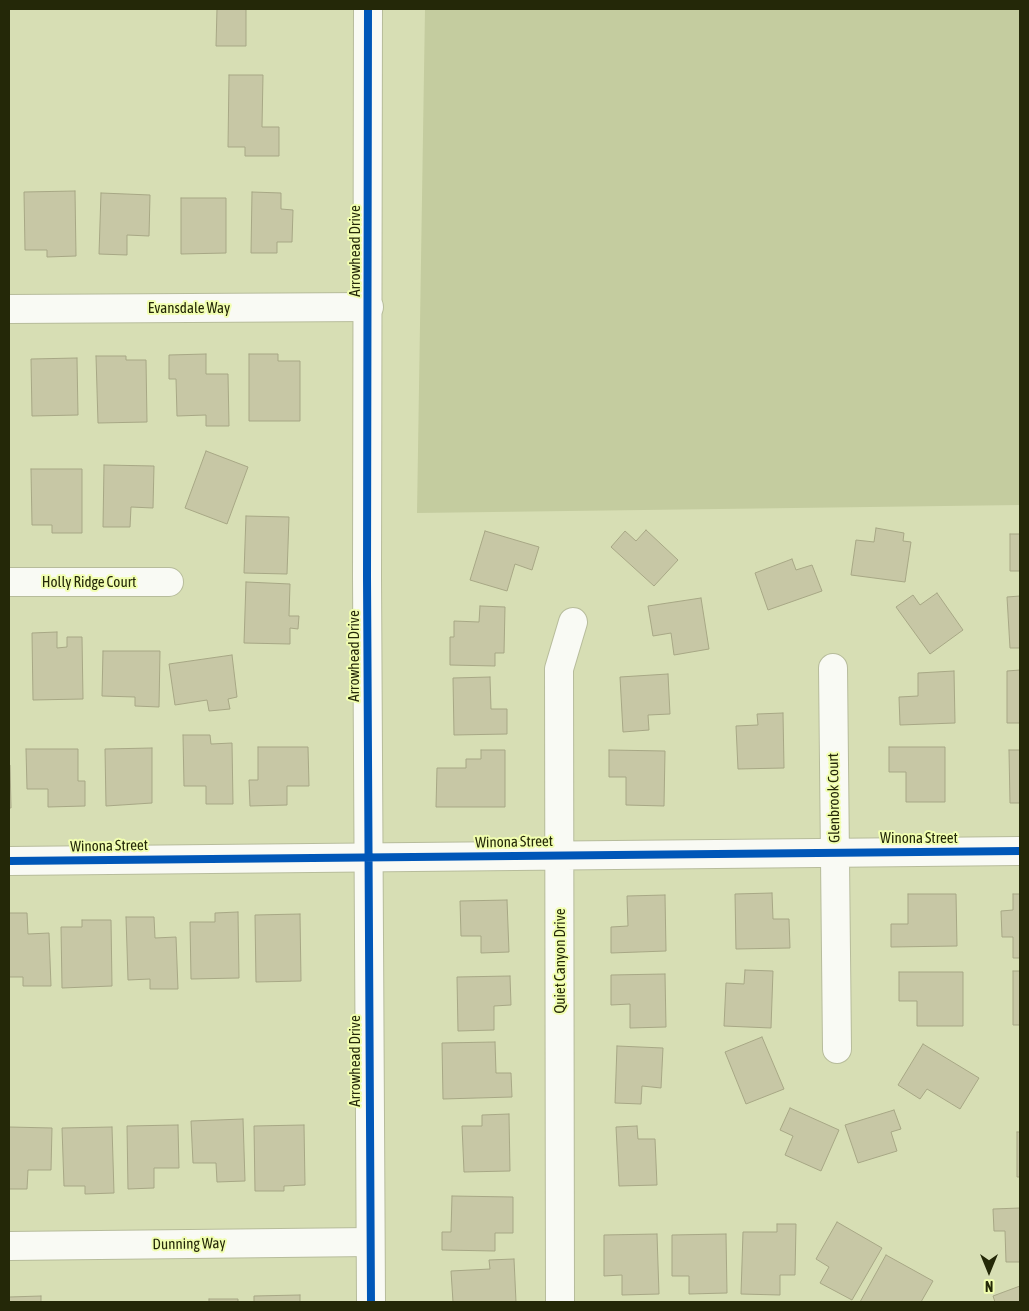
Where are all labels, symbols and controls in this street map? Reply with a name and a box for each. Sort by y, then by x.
street label: Arrowhead Drive [346,205,364,297]
street label: Evansdale Way [148,299,230,317]
street label: Holly Ridge Court [42,573,136,591]
street label: Arrowhead Drive [345,610,363,702]
street label: Glenbrook Court [824,753,844,843]
street label: Winona Street [880,829,958,847]
street label: Winona Street [475,832,553,852]
street label: Winona Street [70,836,148,856]
street label: Quiet Canyon Drive [551,908,569,1014]
street label: Arrowhead Drive [346,1015,364,1107]
street label: Dunning Way [152,1234,226,1254]
north arrow [964,1246,1014,1296]
text: N [985,1278,993,1294]

